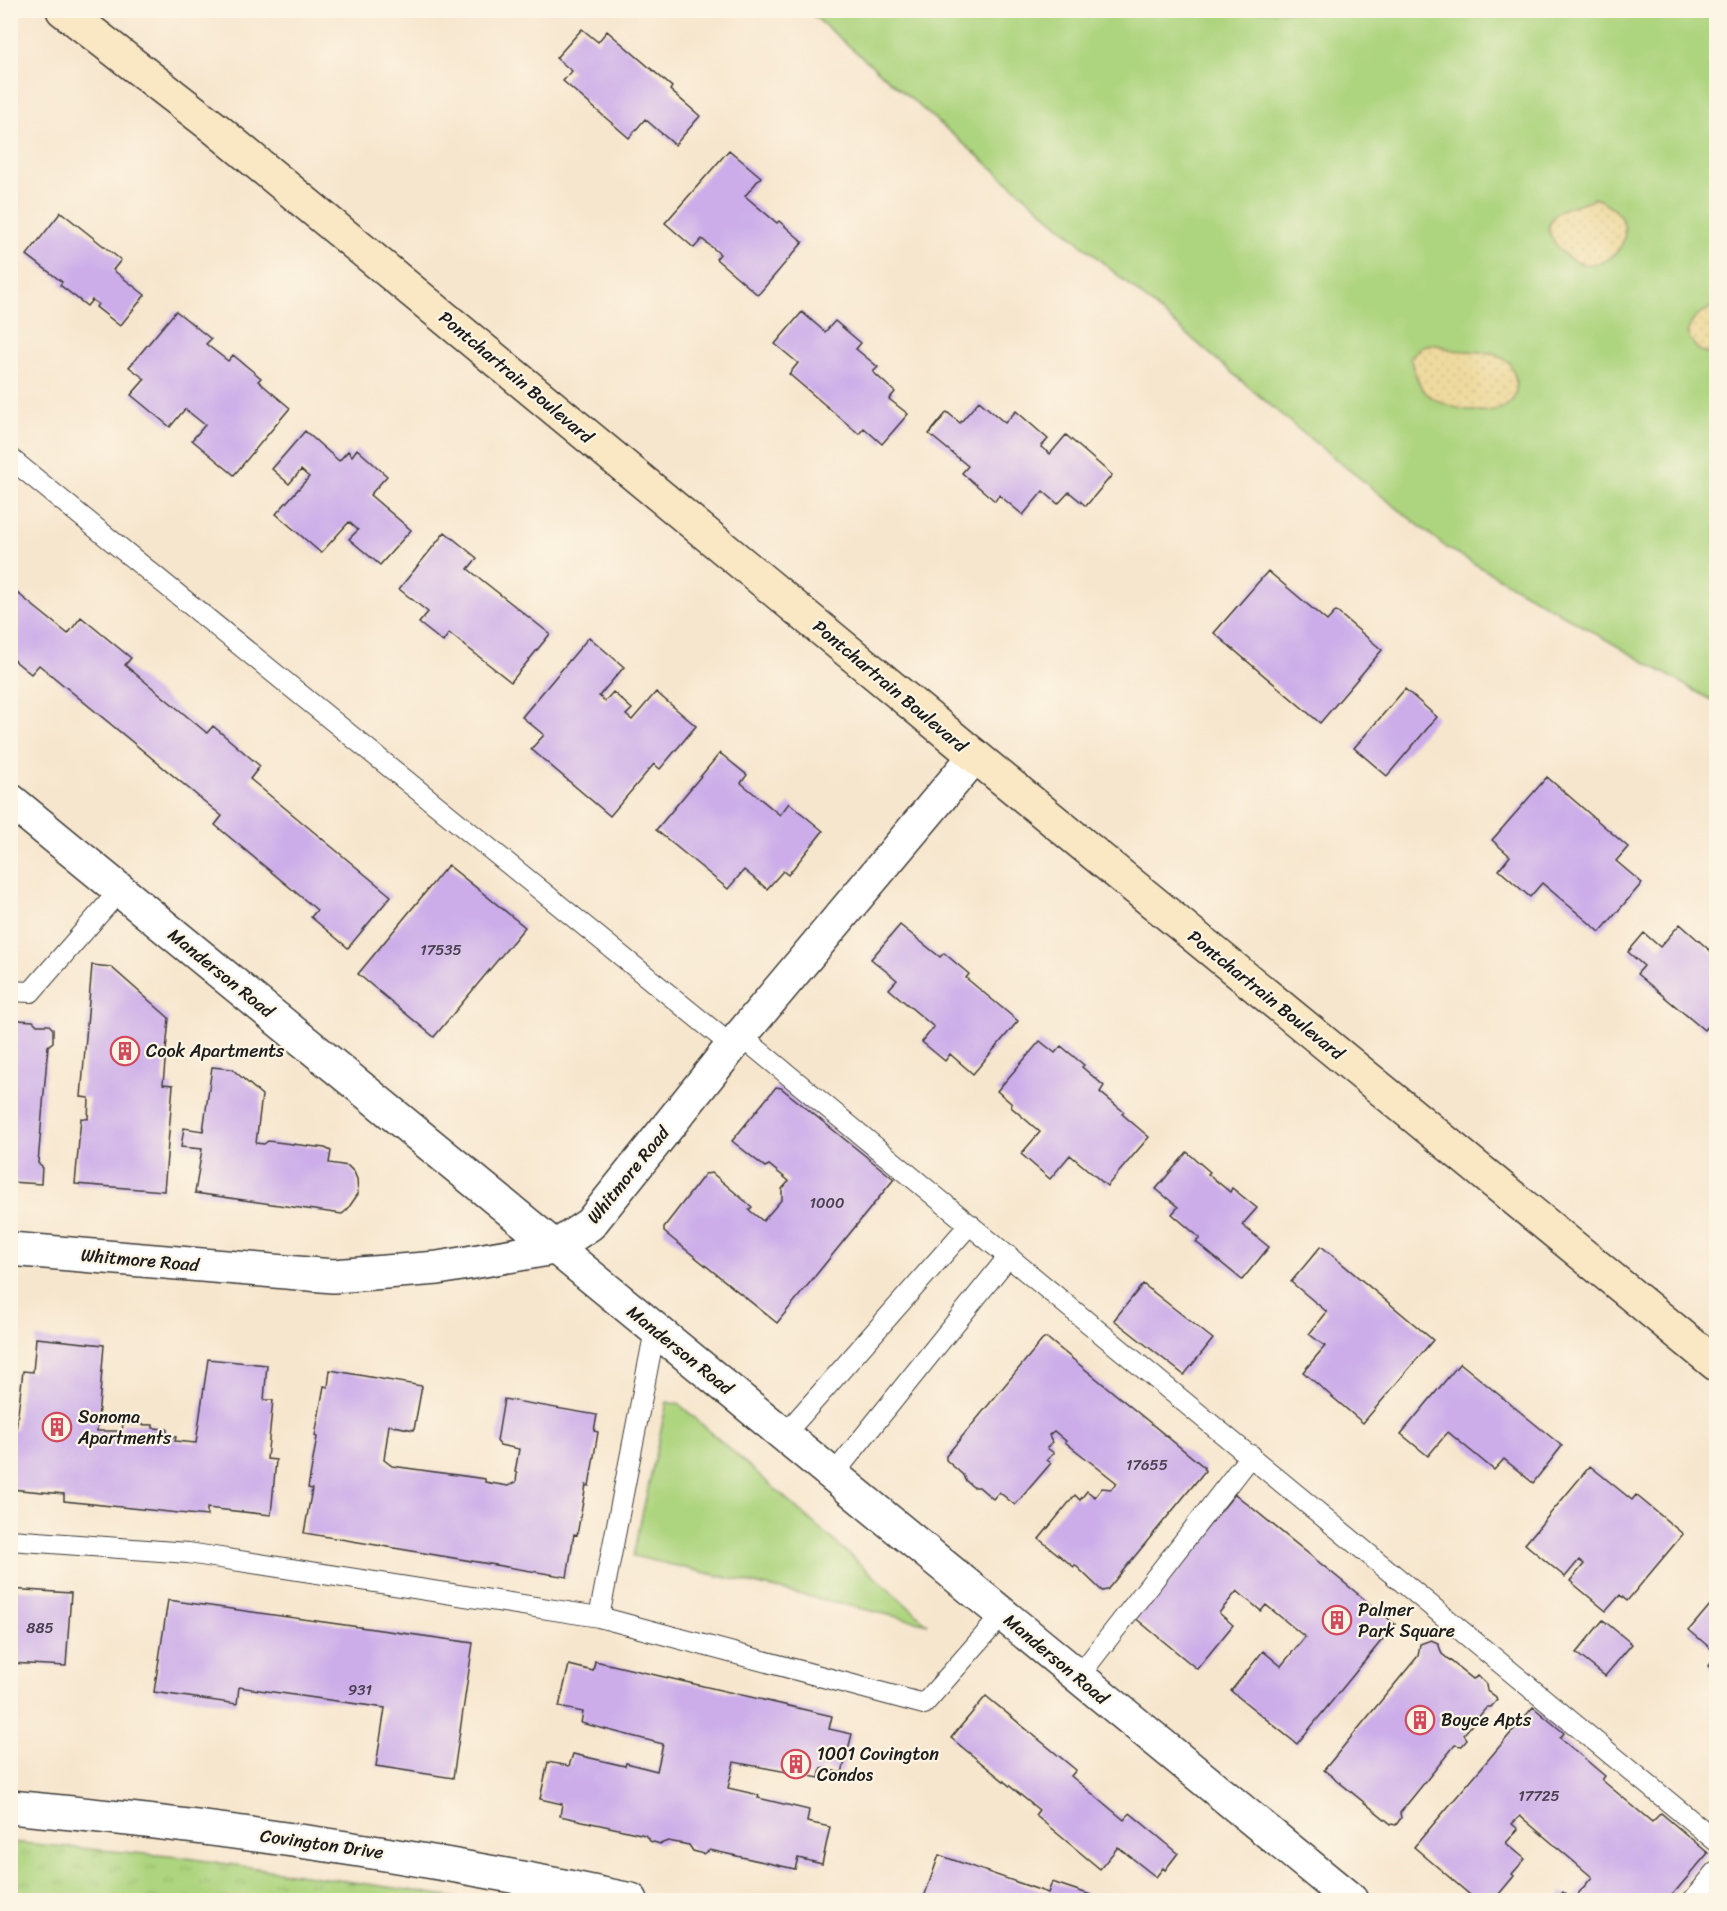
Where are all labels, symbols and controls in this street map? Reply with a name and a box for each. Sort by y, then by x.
street label: Pontchartrain Boulevard [431,302,602,453]
street label: Pontchartrain Boulevard [805,611,976,762]
street label: Manderson Road [161,920,283,1027]
street label: Pontchartrain Boulevard [1180,921,1353,1070]
house number: 17535 [420,937,462,963]
building icon: Cook Apartments [109,1035,141,1067]
place label: Cook Apartments [146,1035,285,1067]
street label: Whitmore Road [578,1118,679,1231]
house number: 1000 [810,1190,844,1216]
street label: Whitmore Road [80,1239,202,1281]
street label: Manderson Road [620,1297,742,1404]
place label: Sonoma Apartments [77,1401,172,1454]
building icon: Sonoma Apartments [41,1411,73,1443]
house number: 17655 [1126,1452,1168,1478]
place label: Palmer Park Square [1358,1594,1455,1647]
building icon: Palmer Park Square [1321,1604,1353,1636]
street label: Manderson Road [996,1605,1117,1714]
house number: 885 [26,1615,54,1641]
house number: 931 [348,1677,372,1703]
building icon: Boyce Apts [1404,1704,1436,1736]
place label: Boyce Apts [1441,1704,1532,1736]
place label: 1001 Covington Condos [817,1738,939,1791]
building icon: 1001 Covington Condos [780,1748,812,1780]
house number: 17725 [1518,1783,1560,1809]
street label: Covington Drive [258,1819,386,1869]

